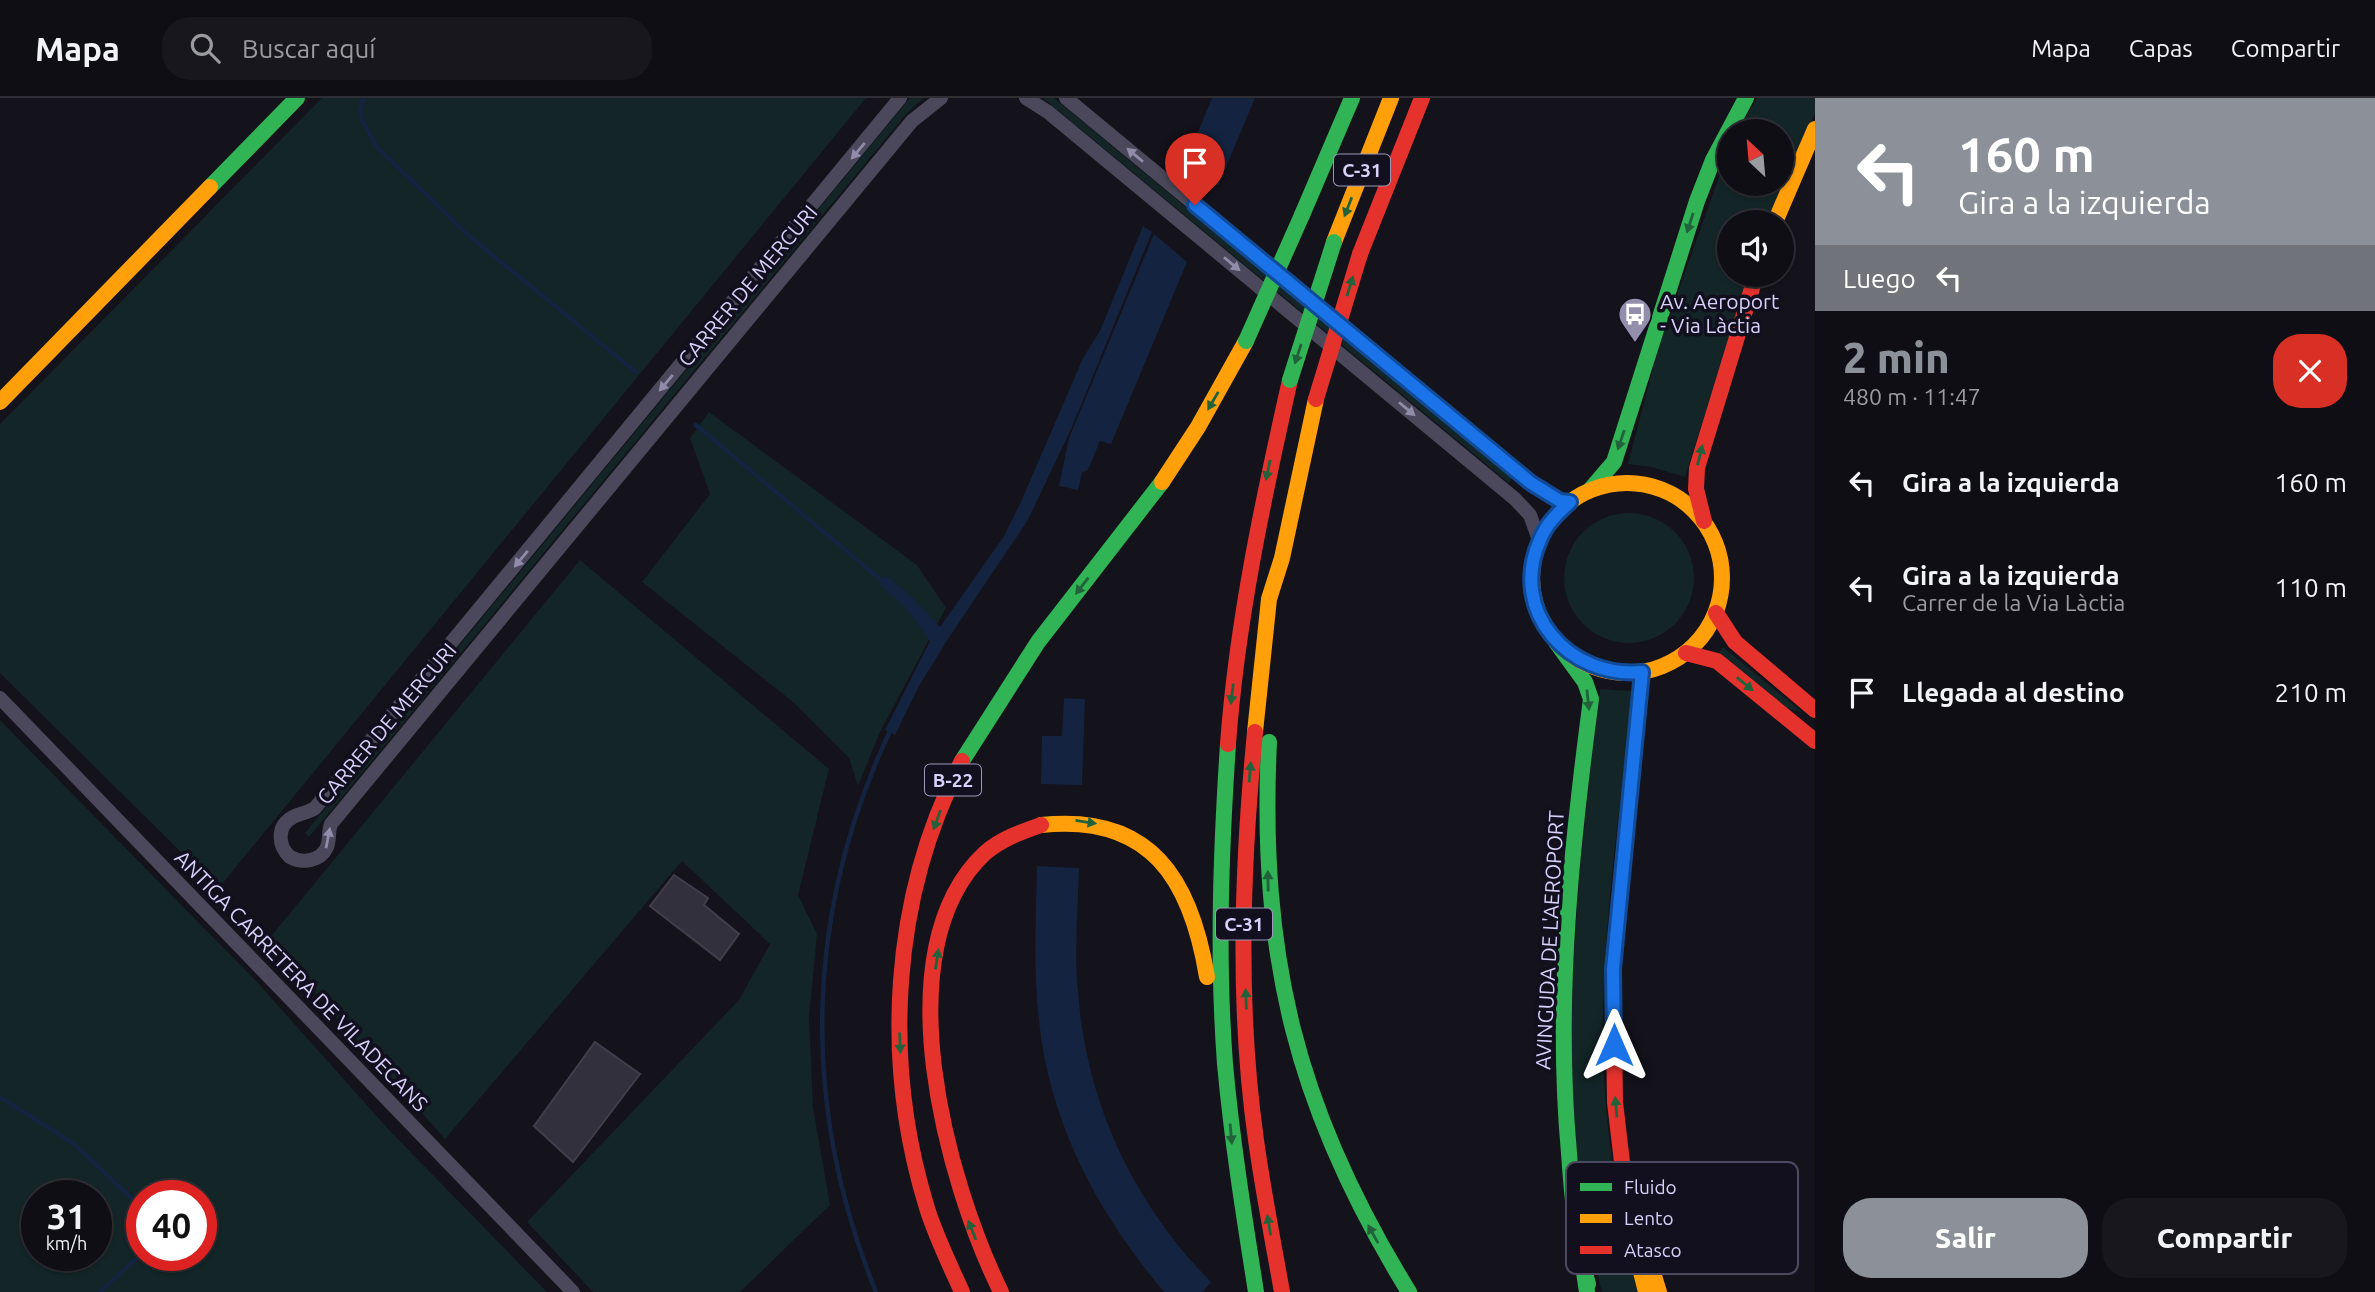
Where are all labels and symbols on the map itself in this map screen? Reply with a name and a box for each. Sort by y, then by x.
north arrow [1717,119,1794,196]
pin [1165,133,1225,205]
one-way arrow [850,142,865,160]
one-way arrow [1126,148,1143,163]
road number: C-31 [1334,155,1390,186]
one-way arrow [1342,196,1353,217]
street label: CARRER DE MERCURI [673,200,822,371]
one-way arrow [1684,213,1695,234]
one-way arrow [1223,256,1240,271]
one-way arrow [1345,276,1355,297]
place label: Av. Aeroport - Via Làctia [1660,289,1779,337]
bus stop icon: Av. Aeroport - Via Làctia [1616,295,1654,344]
one-way arrow [1293,344,1303,365]
one-way arrow [659,375,674,392]
one-way arrow [1207,391,1220,410]
one-way arrow [1398,401,1415,416]
one-way arrow [1615,430,1626,451]
one-way arrow [1695,444,1706,466]
one-way arrow [1262,459,1273,481]
one-way arrow [514,550,529,567]
one-way arrow [1074,576,1089,594]
street label: CARRER DE MERCURI [312,638,461,809]
one-way arrow [1735,677,1753,692]
one-way arrow [1226,683,1237,705]
one-way arrow [1583,689,1594,711]
one-way arrow [1245,760,1256,782]
road number: B-22 [925,764,981,796]
street label: AVINGUDA DE L'AEROPORT [1530,809,1568,1070]
one-way arrow [931,810,942,831]
one-way arrow [1075,817,1097,828]
one-way arrow [322,827,333,849]
street label: ANTIGA CARRETERA DE VILADECANS [170,845,433,1116]
one-way arrow [1263,870,1274,892]
road number: C-31 [1216,908,1272,940]
one-way arrow [932,948,943,970]
one-way arrow [1240,988,1251,1010]
position arrow [1577,1008,1651,1082]
one-way arrow [894,1032,905,1054]
one-way arrow [1610,1096,1621,1118]
one-way arrow [1226,1123,1237,1145]
legend [1566,1162,1798,1274]
text: Fluido [1624,1176,1677,1198]
speed limit sign: 40 [126,1180,217,1271]
text: Lento [1624,1207,1674,1229]
one-way arrow [1263,1214,1274,1236]
one-way arrow [967,1219,978,1240]
one-way arrow [1367,1224,1379,1244]
text: Atasco [1624,1239,1682,1261]

